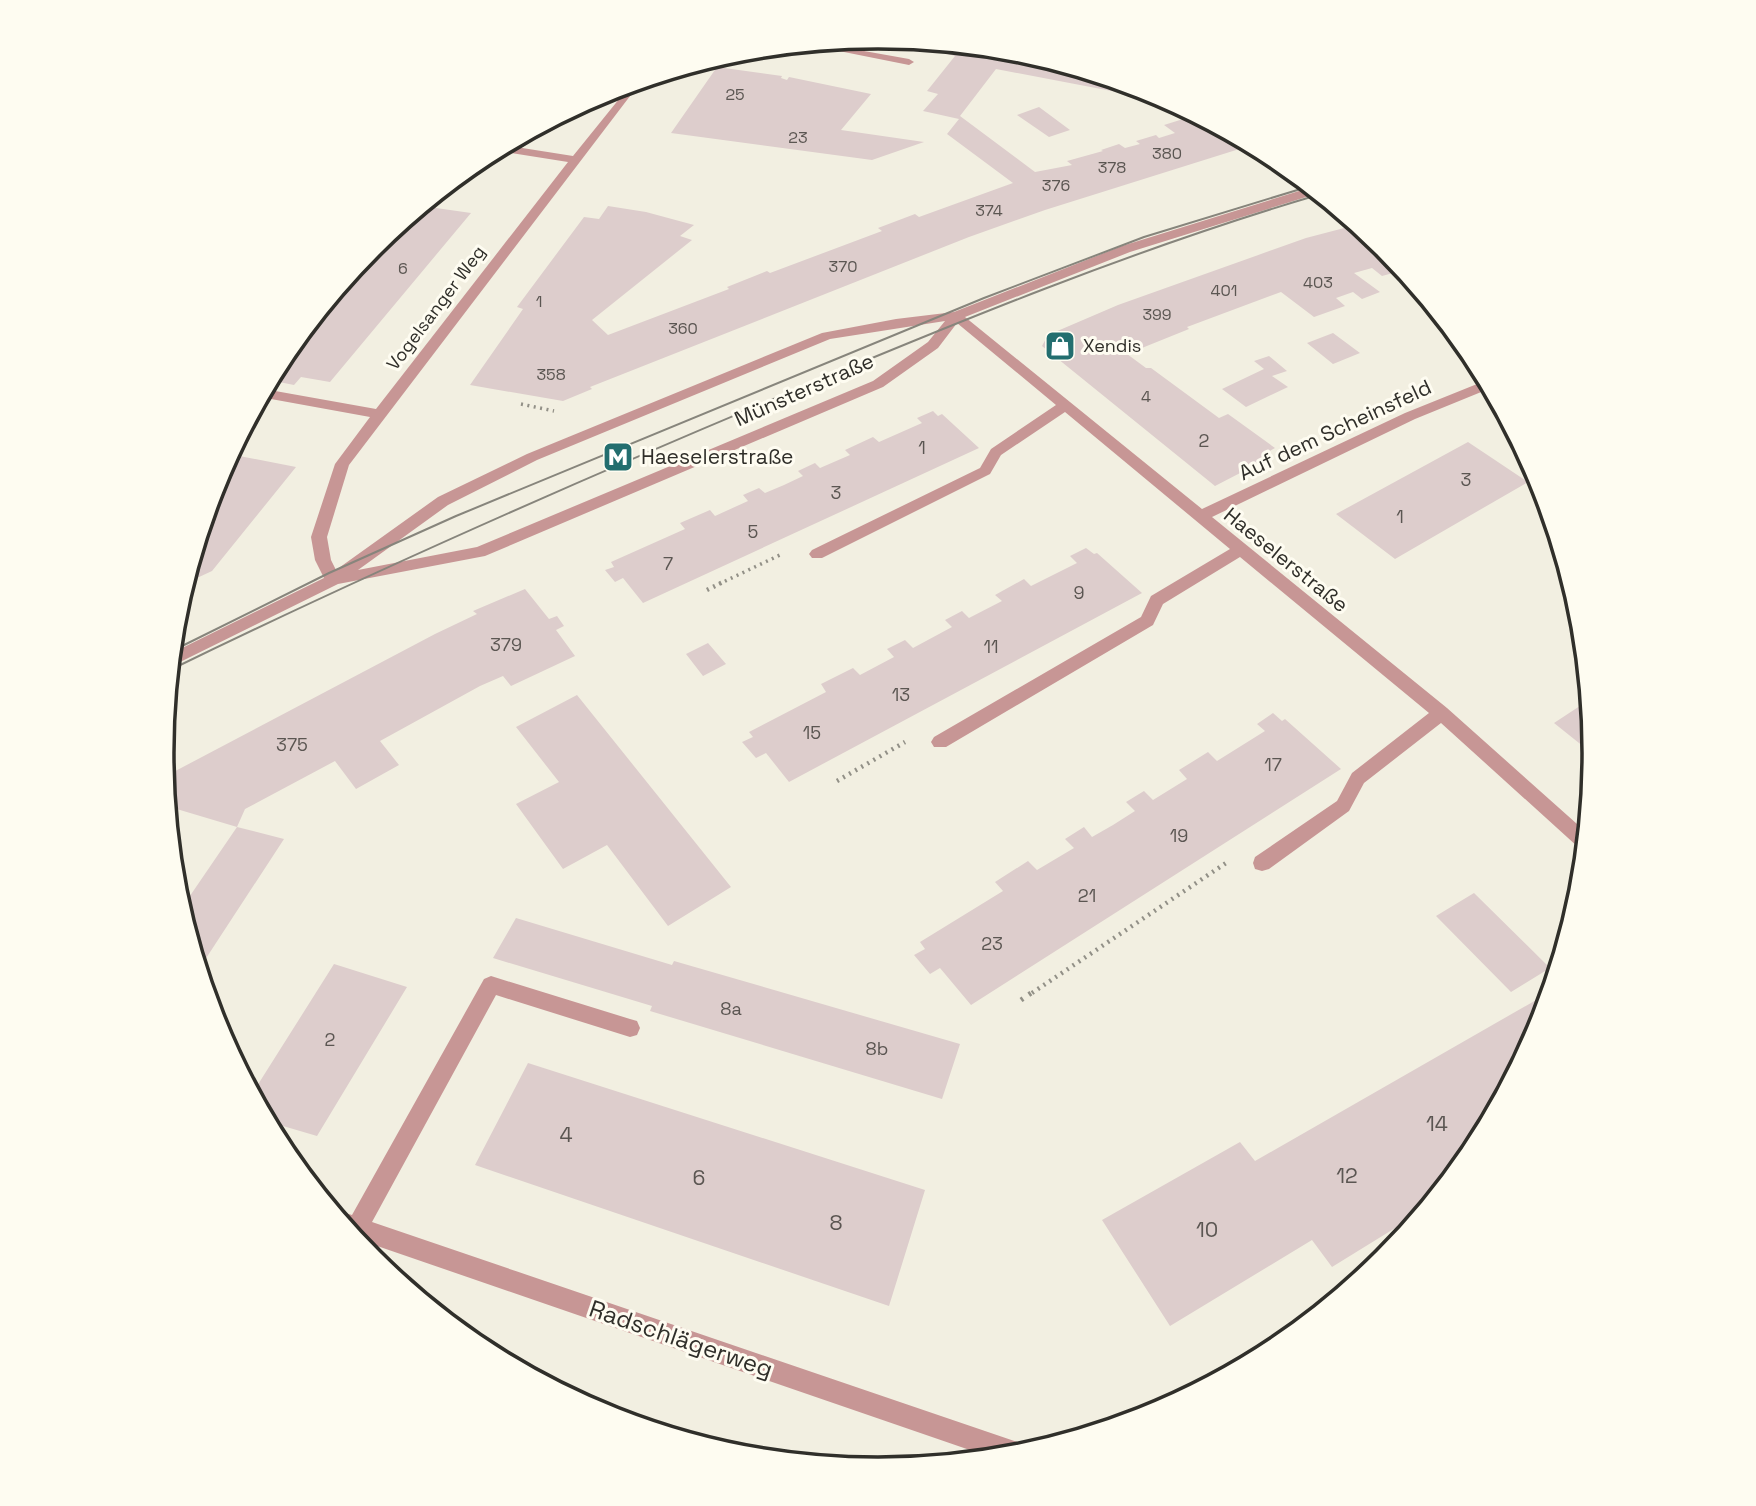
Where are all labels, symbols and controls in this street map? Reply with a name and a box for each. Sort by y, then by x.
house number: 25 [725,84,745,105]
house number: 23 [788,127,808,148]
house number: 380 [1152,143,1182,164]
house number: 378 [1098,157,1126,178]
house number: 376 [1042,175,1070,196]
house number: 374 [975,200,1003,221]
street label: Vogelsanger Weg [381,241,490,375]
house number: 370 [829,256,857,277]
house number: 6 [398,258,408,279]
house number: 403 [1303,272,1333,293]
house number: 401 [1211,280,1237,301]
house number: 1 [536,291,542,312]
house number: 399 [1142,304,1172,325]
house number: 360 [668,318,698,339]
shop icon: Xendis [1043,329,1077,363]
place label: Xendis [1083,334,1141,357]
street label: Münsterstraße [730,347,878,432]
house number: 358 [536,364,566,385]
street label: Auf dem Scheinsfeld [1234,373,1435,486]
house number: 4 [1141,386,1151,407]
house number: 2 [1199,429,1209,452]
house number: 1 [918,436,926,459]
metro station icon: Haeselerstraße [601,440,635,474]
place label: Haeselerstraße [641,443,794,470]
house number: 3 [1461,468,1471,491]
house number: 3 [831,481,841,504]
street label: Haeselerstraße [1219,501,1354,618]
house number: 1 [1396,505,1404,528]
house number: 5 [748,520,758,543]
house number: 7 [663,552,673,575]
house number: 9 [1073,581,1085,604]
house number: 379 [490,633,522,656]
house number: 11 [983,635,999,658]
house number: 13 [892,683,910,706]
house number: 15 [803,721,821,744]
house number: 375 [276,733,308,756]
house number: 17 [1264,753,1282,776]
house number: 19 [1170,824,1188,847]
house number: 21 [1078,884,1096,907]
house number: 23 [981,932,1003,955]
house number: 8a [720,997,742,1020]
house number: 2 [325,1028,335,1051]
house number: 8b [866,1037,888,1060]
house number: 14 [1426,1110,1448,1137]
house number: 4 [559,1121,573,1148]
house number: 12 [1336,1162,1358,1189]
house number: 6 [693,1164,705,1191]
house number: 8 [829,1209,843,1236]
house number: 10 [1196,1216,1218,1243]
street label: Radschlägerweg [585,1293,777,1385]

